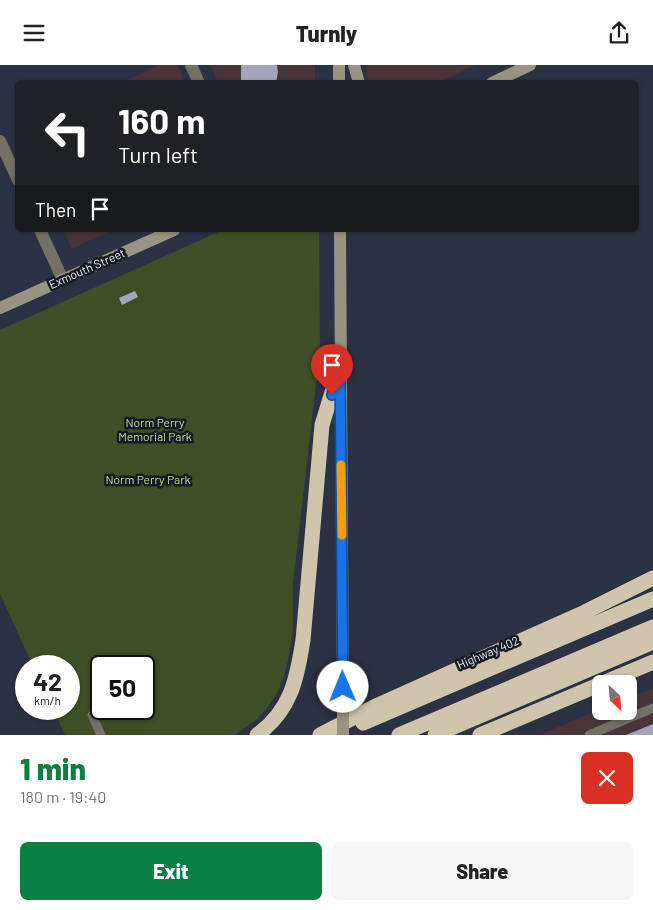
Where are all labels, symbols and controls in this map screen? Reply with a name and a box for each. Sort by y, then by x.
icon: menu [20,19,48,47]
icon: share [605,19,633,47]
text: Turnly [296,20,357,46]
text: 160 m [118,99,205,141]
icon: left [35,100,100,165]
text: Turn left [118,141,198,167]
icon: arrive [86,195,114,223]
text: Then [35,198,76,221]
street label: Exmouth Street [46,245,127,291]
pin [311,344,353,395]
icon: arrive [318,351,346,379]
park label: Norm Perry Memorial Park [118,415,192,443]
park label: Norm Perry Park [105,472,191,486]
street label: Highway 402 [454,633,521,671]
speed limit sign: 50 [90,655,155,720]
position arrow [316,660,368,712]
text: 42 [33,666,62,696]
north arrow [592,675,638,720]
map controls [592,675,637,720]
text: km/h [34,693,61,707]
text: 1 min [20,750,86,786]
button: close [581,752,633,804]
text: 180 m · 19:40 [20,787,106,806]
button: Exit [20,842,322,900]
button: Share [332,842,633,900]

